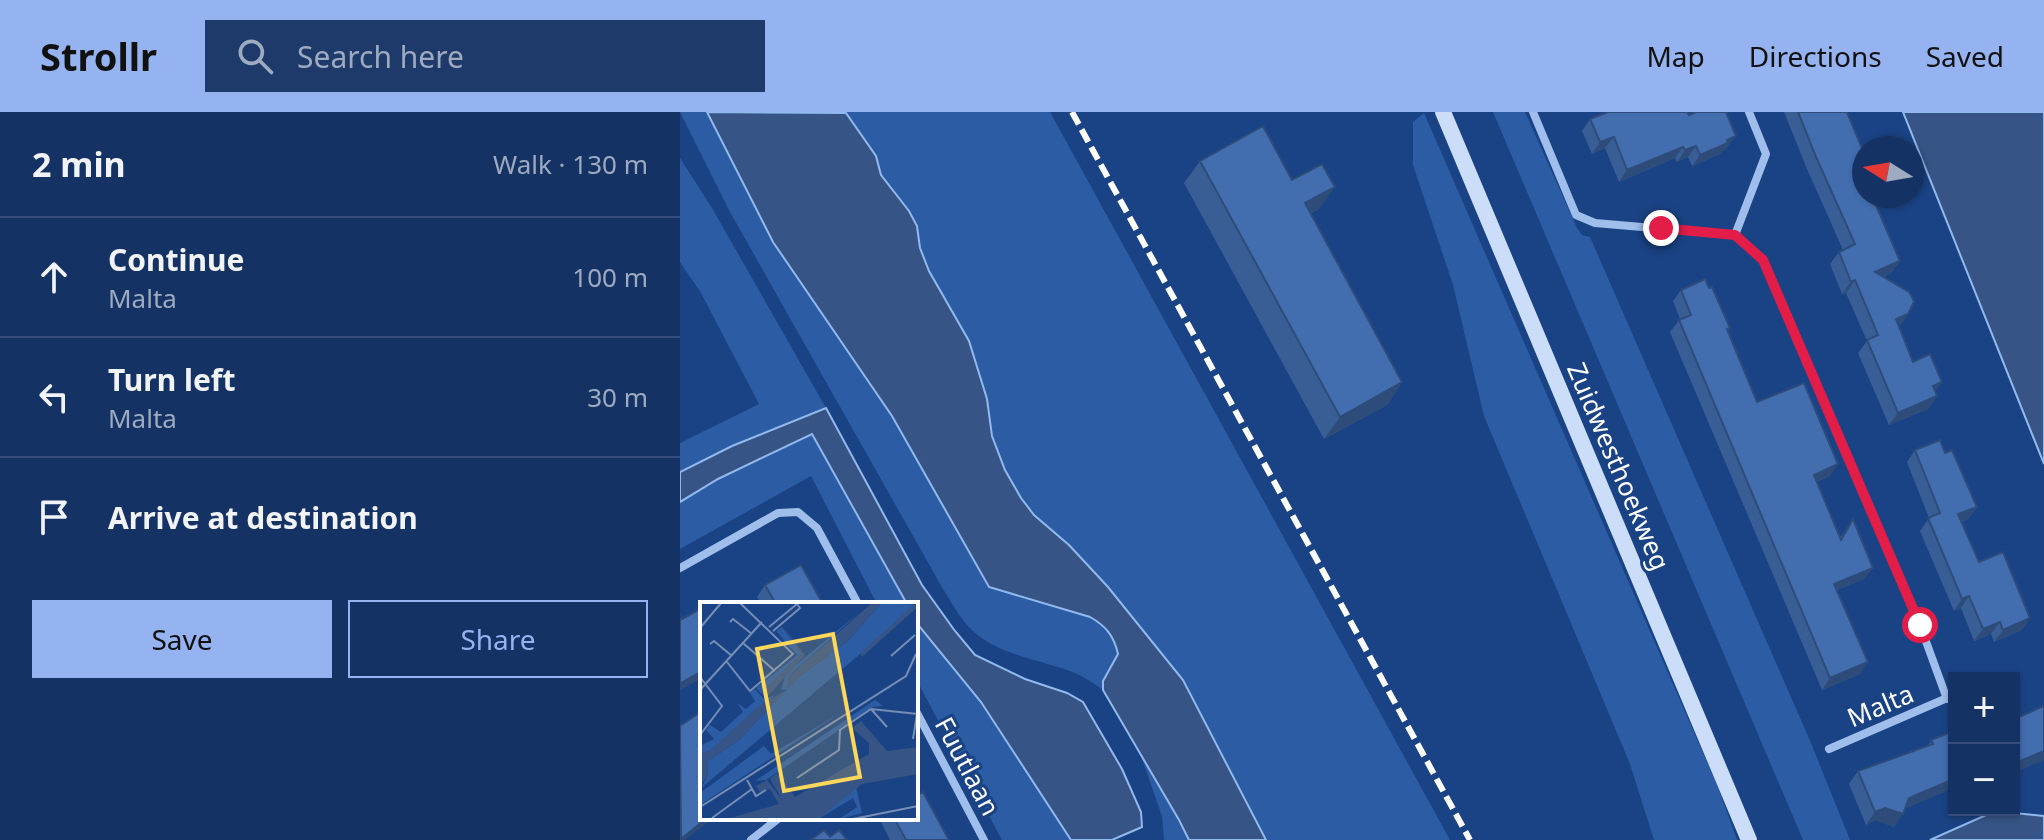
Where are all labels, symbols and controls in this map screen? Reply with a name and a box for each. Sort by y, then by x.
search box [205,20,765,92]
text: Strollr [40,30,157,82]
icon: search [233,34,277,78]
text: Search here [297,36,464,77]
text: Map [1646,37,1705,75]
text: Directions [1749,37,1882,75]
text: Saved [1926,37,2004,75]
north arrow [1852,136,1924,208]
text: 2 min [32,141,126,187]
text: Walk · 130 m [493,146,648,182]
route end [1643,210,1679,246]
text: Continue [108,239,244,280]
icon: ahead [32,255,76,299]
text: 100 m [572,259,648,295]
text: Malta [108,280,177,316]
street label: Zuidwesthoekweg [1559,357,1679,575]
text: Turn left [108,359,236,400]
icon: left [32,375,76,419]
text: 30 m [587,379,648,415]
text: Malta [108,400,177,436]
icon: arrive [32,495,76,539]
text: Arrive at destination [108,497,418,538]
button: Save [32,600,332,678]
button: Share [348,600,648,678]
inset map [700,602,918,820]
route start [1902,607,1938,643]
map controls [1948,672,2020,816]
button: + [1948,672,2020,744]
street label: Malta [1841,675,1919,735]
street label: Fuutlaan [927,710,1009,822]
button: − [1948,744,2020,816]

